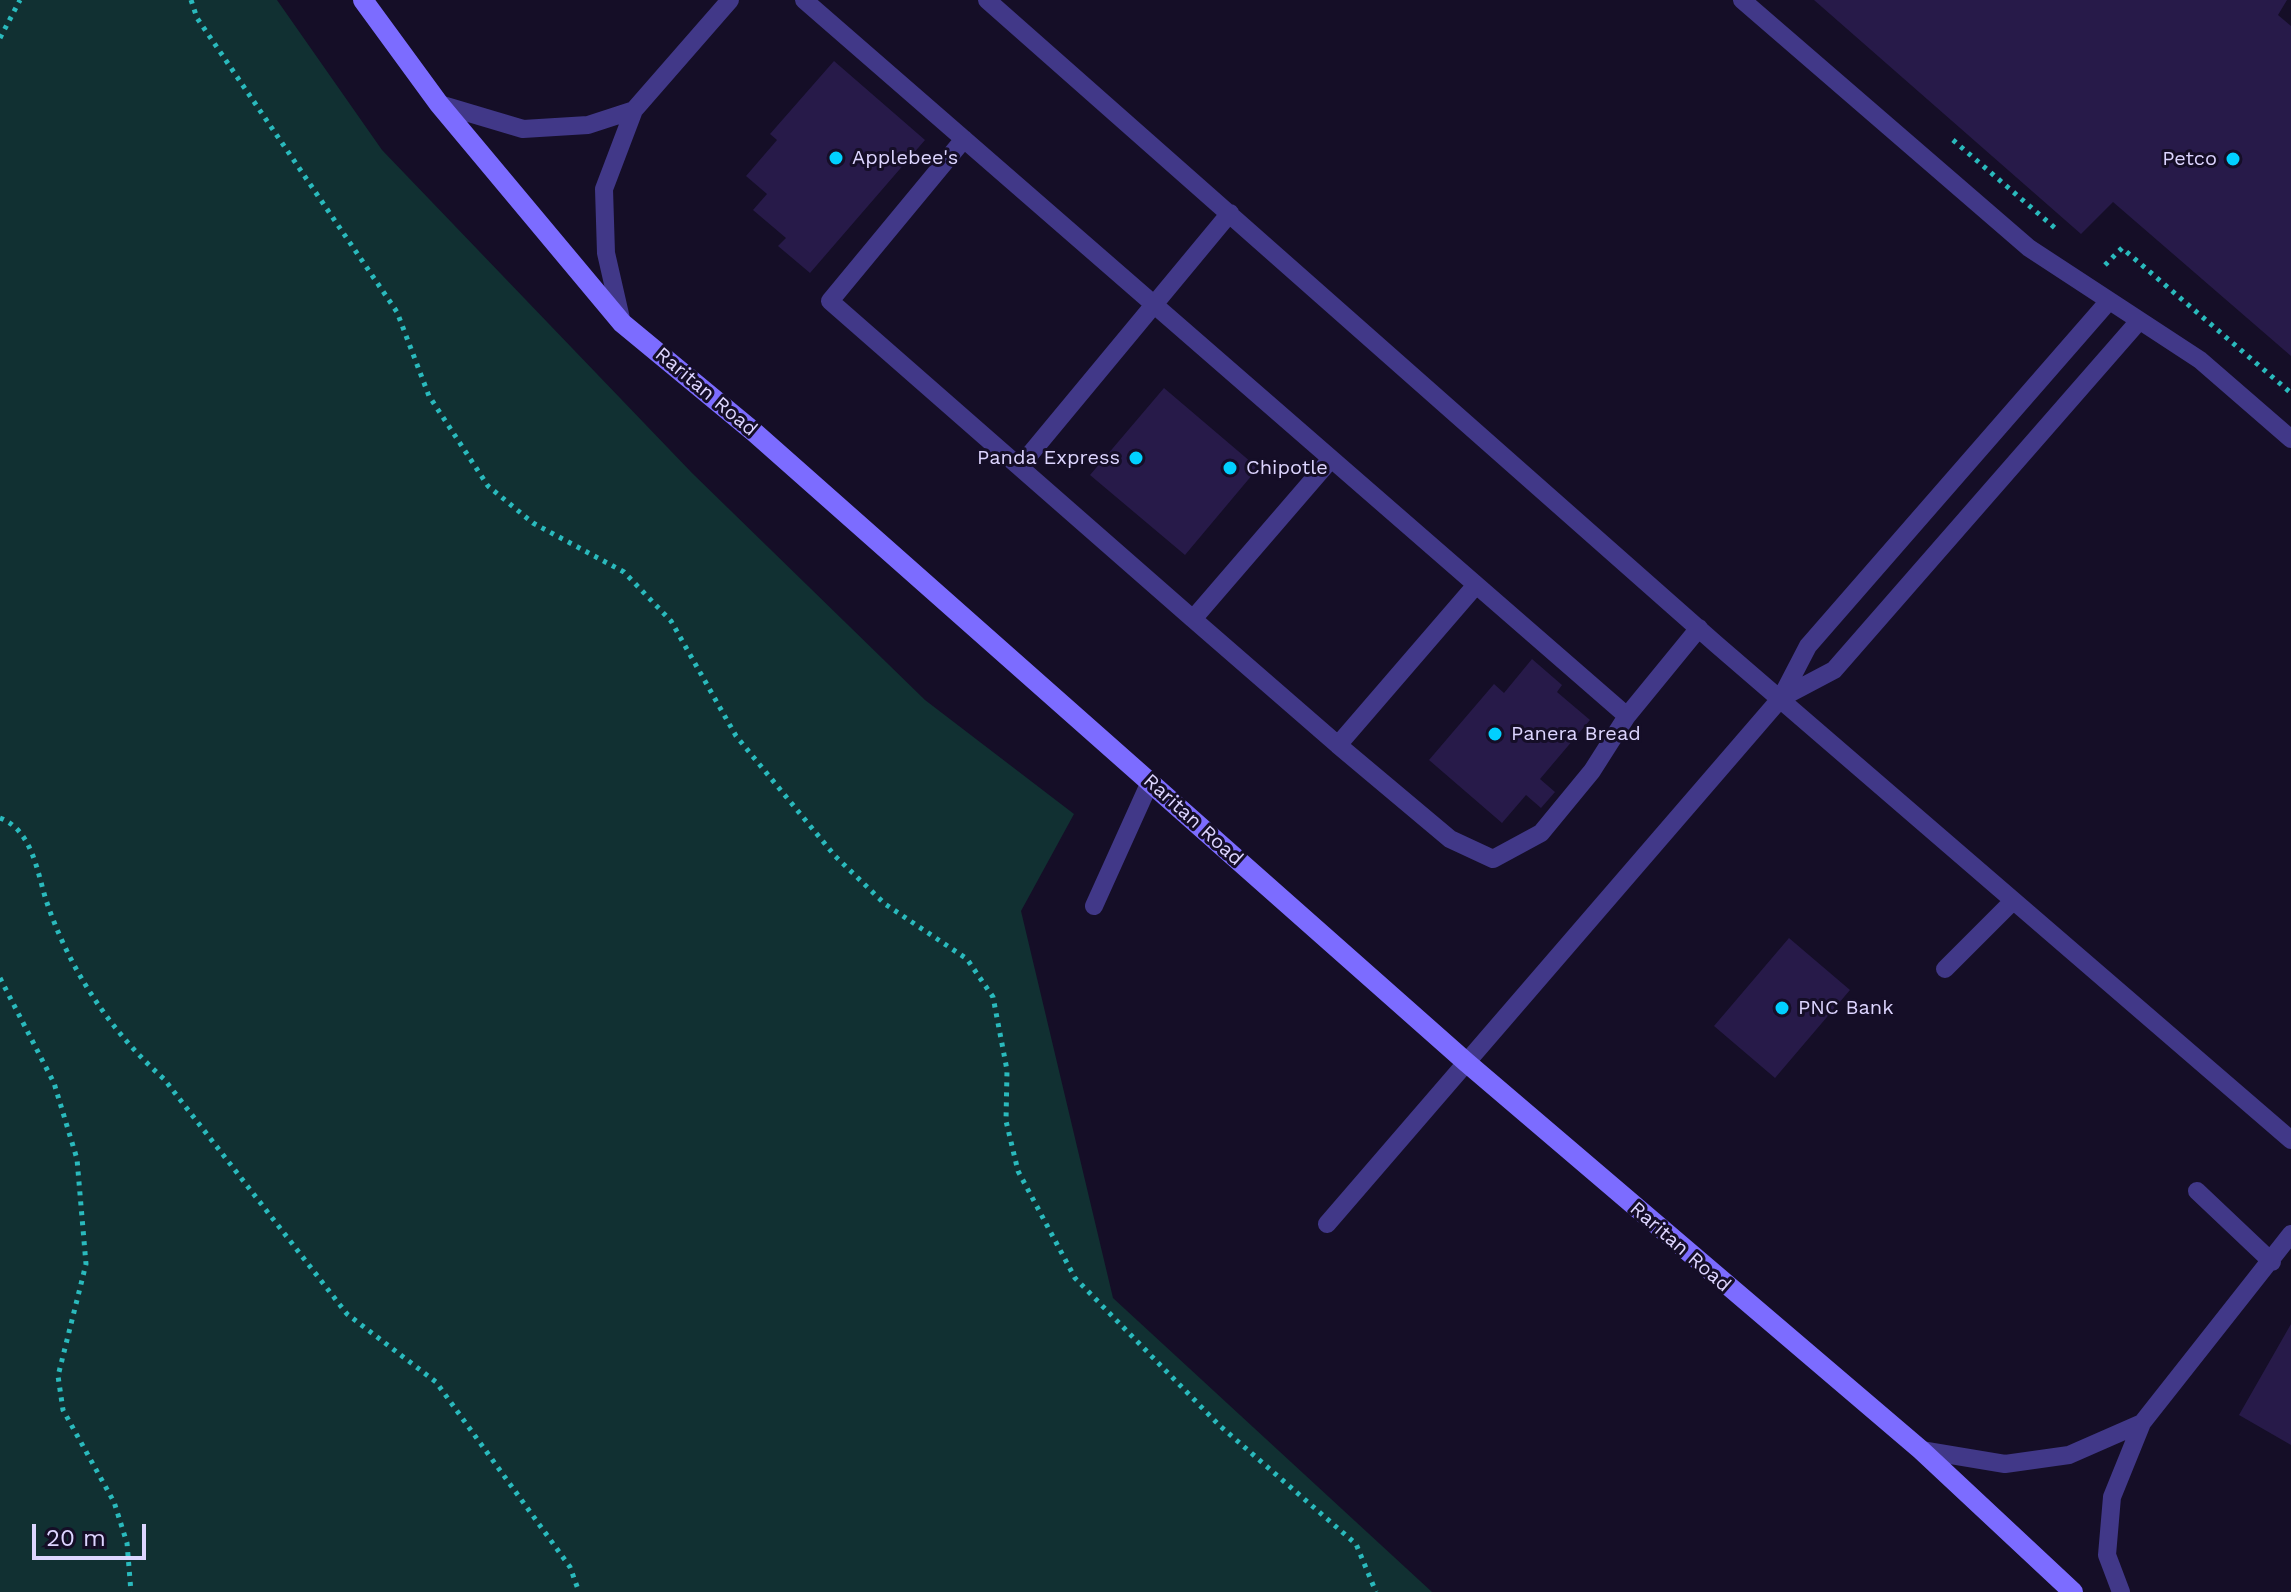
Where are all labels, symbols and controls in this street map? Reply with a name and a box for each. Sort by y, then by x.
place label: Applebee's [852,146,958,170]
place label: Petco [2162,147,2217,171]
marker: Applebee's [827,149,845,167]
marker: Petco [2224,150,2242,168]
street label: Raritan Road [650,342,762,442]
place label: Panda Express [977,446,1120,470]
marker: Panda Express [1127,449,1145,467]
place label: Chipotle [1246,456,1328,480]
marker: Chipotle [1221,459,1239,477]
place label: Panera Bread [1511,722,1641,746]
marker: Panera Bread [1486,725,1504,743]
street label: Raritan Road [1138,769,1248,871]
place label: PNC Bank [1798,996,1894,1020]
marker: PNC Bank [1773,999,1791,1017]
street label: Raritan Road [1625,1197,1735,1297]
scale bar [36,1508,150,1558]
text: 20 m [46,1524,106,1552]

